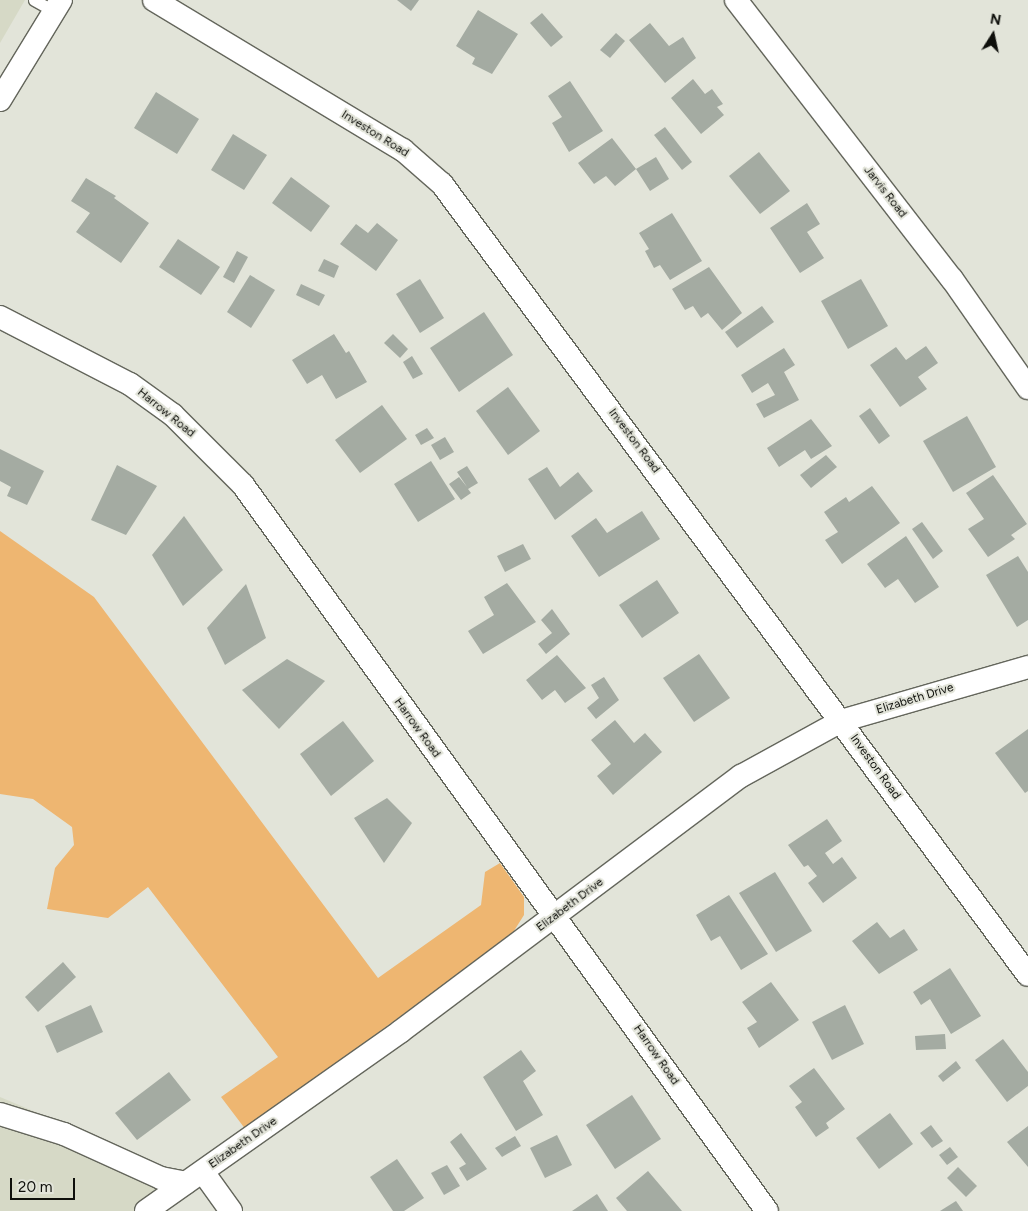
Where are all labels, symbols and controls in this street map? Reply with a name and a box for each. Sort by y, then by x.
north arrow [968,10,1018,60]
text: N [989,10,1002,29]
street label: Investon Road [339,108,411,160]
street label: Jarvis Road [860,163,910,221]
street label: Harrow Road [134,385,198,441]
street label: Investon Road [605,406,663,476]
street label: Elizabeth Drive [875,680,955,718]
street label: Harrow Road [391,695,443,761]
street label: Investon Road [847,732,903,802]
street label: Elizabeth Drive [534,875,606,935]
street label: Harrow Road [630,1022,682,1088]
street label: Elizabeth Drive [206,1114,280,1172]
scale bar [12,1168,78,1200]
text: 20 m [18,1178,52,1196]

